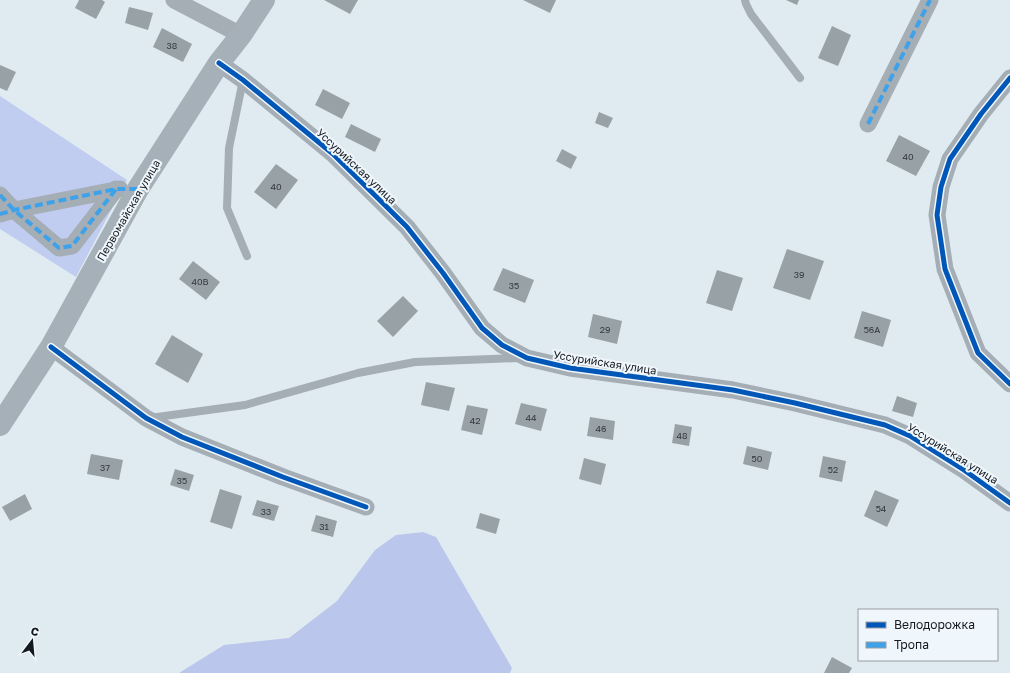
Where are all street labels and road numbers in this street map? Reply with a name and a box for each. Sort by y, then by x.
street label: Уссурийская улица [314,126,400,206]
street label: Первомайская улица [94,157,162,263]
street label: Уссурийская улица [552,347,658,377]
street label: Уссурийская улица [905,420,1001,486]

